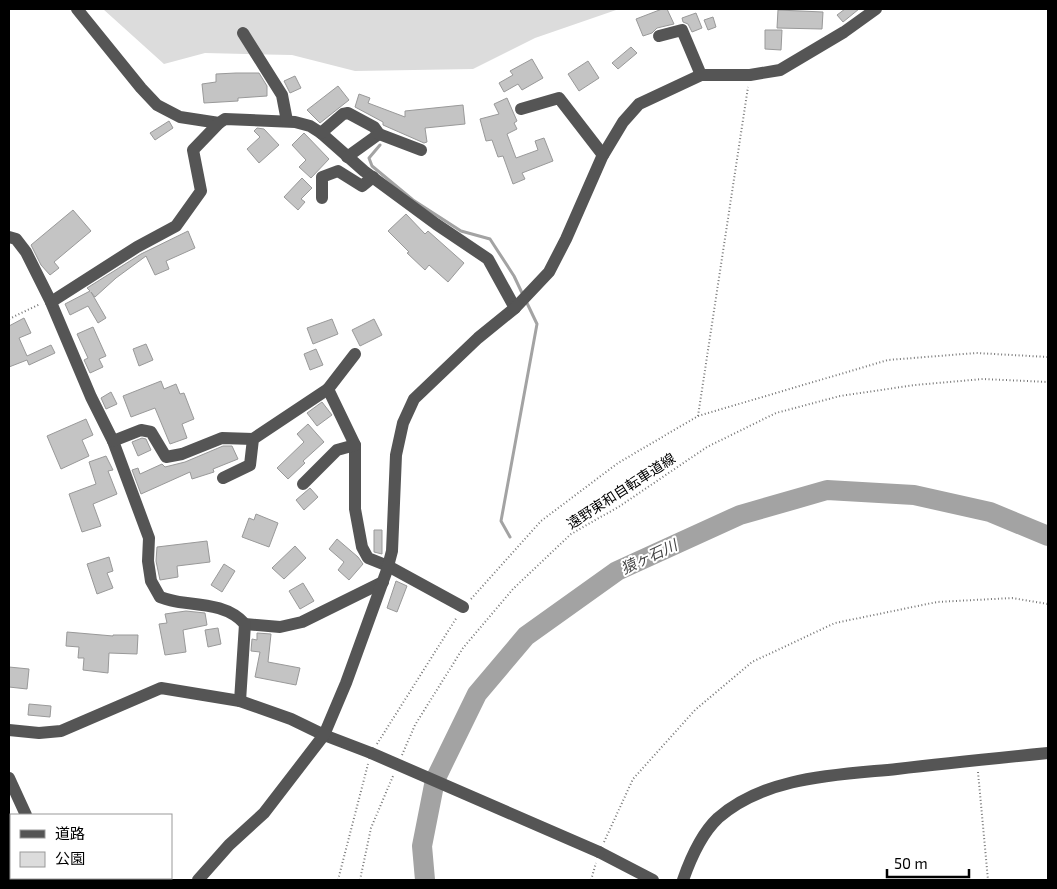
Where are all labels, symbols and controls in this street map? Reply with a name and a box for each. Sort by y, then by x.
street label: 遠野東和自転車道線 [563,449,678,532]
water label: 猿ヶ石川 [618,534,681,577]
legend [10,814,172,879]
text: 道路 [55,824,85,842]
scale bar [887,846,970,878]
text: 公園 [55,849,85,867]
text: 50 m [894,854,928,872]

